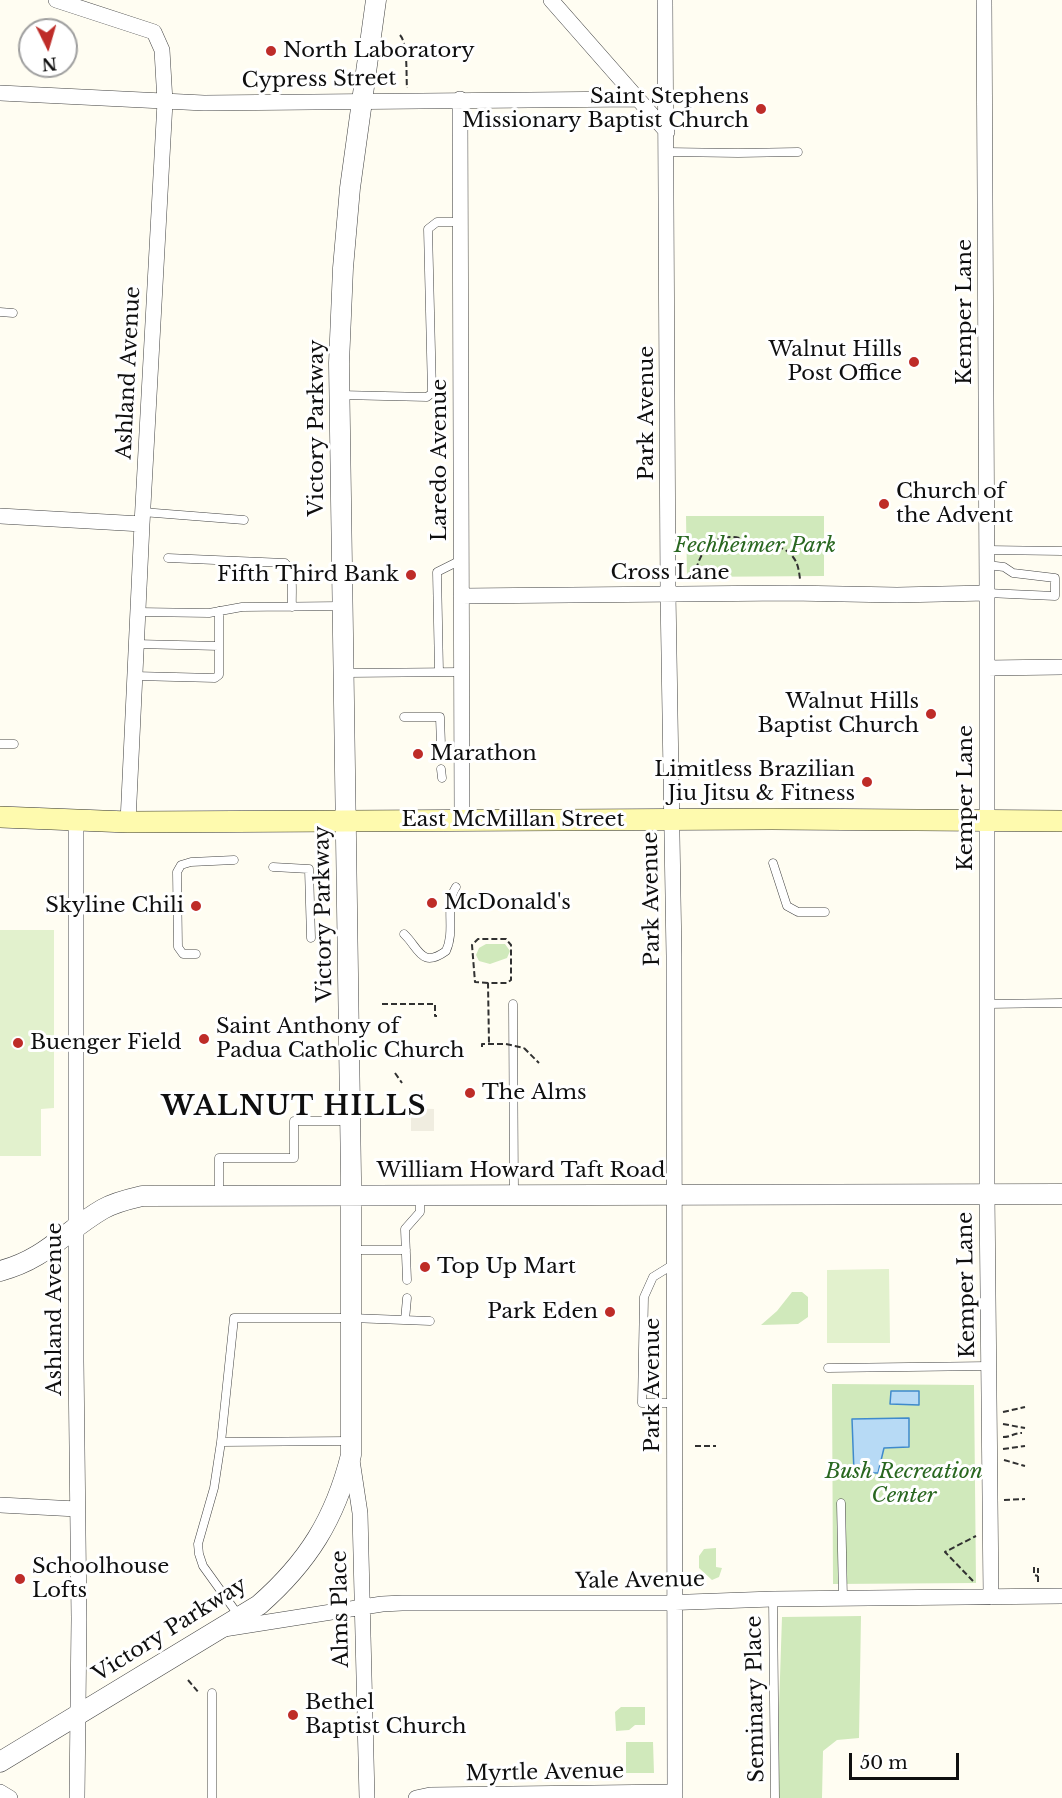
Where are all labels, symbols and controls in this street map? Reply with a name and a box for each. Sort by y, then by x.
north arrow [18,18,78,78]
place label: North Laboratory [283,38,475,64]
marker: North Laboratory [264,44,278,58]
text: N [41,53,58,75]
street label: Cypress Street [241,66,397,94]
place label: Saint Stephens Missionary Baptist Church [462,84,749,134]
marker: Saint Stephens Missionary Baptist Church [754,102,768,116]
street label: Kemper Lane [952,239,978,385]
street label: Ashland Avenue [112,286,146,460]
place label: Walnut Hills Post Office [768,337,902,387]
street label: Victory Parkway [304,340,330,516]
street label: Park Avenue [634,346,660,480]
marker: Walnut Hills Post Office [907,355,921,369]
street label: Laredo Avenue [427,379,453,541]
place label: Church of the Advent [896,479,1013,529]
marker: Church of the Advent [877,497,891,511]
park label: Fechheimer Park [674,533,836,559]
street label: Cross Lane [611,560,729,586]
place label: Fifth Third Bank [217,562,399,588]
marker: Fifth Third Bank [404,568,418,582]
place label: Walnut Hills Baptist Church [758,689,919,739]
marker: Walnut Hills Baptist Church [924,707,938,721]
street label: Kemper Lane [953,725,979,871]
place label: Marathon [430,741,537,767]
marker: Marathon [411,747,425,761]
place label: Limitless Brazilian Jiu Jitsu & Fitness [654,757,855,807]
marker: Limitless Brazilian Jiu Jitsu & Fitness [860,775,874,789]
street label: East McMillan Street [402,807,624,833]
street label: Victory Parkway [310,825,338,1003]
street label: Park Avenue [638,831,666,967]
place label: McDonald's [444,890,571,916]
place label: Skyline Chili [45,893,184,919]
marker: McDonald's [425,896,439,910]
marker: Skyline Chili [189,899,203,913]
place label: Saint Anthony of Padua Catholic Church [216,1014,464,1064]
place label: Buenger Field [30,1030,181,1056]
marker: Saint Anthony of Padua Catholic Church [197,1032,211,1046]
marker: Buenger Field [11,1036,25,1050]
place label: The Alms [482,1080,586,1106]
marker: The Alms [463,1086,477,1100]
district label: WALNUT HILLS [161,1091,427,1123]
street label: William Howard Taft Road [376,1158,666,1184]
street label: Kemper Lane [953,1212,981,1358]
street label: Ashland Avenue [42,1222,68,1396]
place label: Top Up Mart [437,1254,576,1280]
marker: Top Up Mart [418,1260,432,1274]
place label: Park Eden [487,1299,598,1325]
marker: Park Eden [603,1305,617,1319]
street label: Park Avenue [640,1318,666,1452]
park label: Bush Recreation Center [825,1459,983,1509]
street label: Alms Place [327,1550,355,1668]
place label: Schoolhouse Lofts [32,1554,169,1604]
street label: Yale Avenue [575,1567,705,1595]
marker: Schoolhouse Lofts [13,1572,27,1586]
street label: Victory Parkway [88,1572,252,1688]
street label: Seminary Place [742,1615,770,1783]
place label: Bethel Baptist Church [305,1690,466,1740]
marker: Bethel Baptist Church [286,1708,300,1722]
scale bar [852,1741,962,1779]
text: 50 m [860,1752,908,1774]
street label: Myrtle Avenue [466,1759,624,1787]

